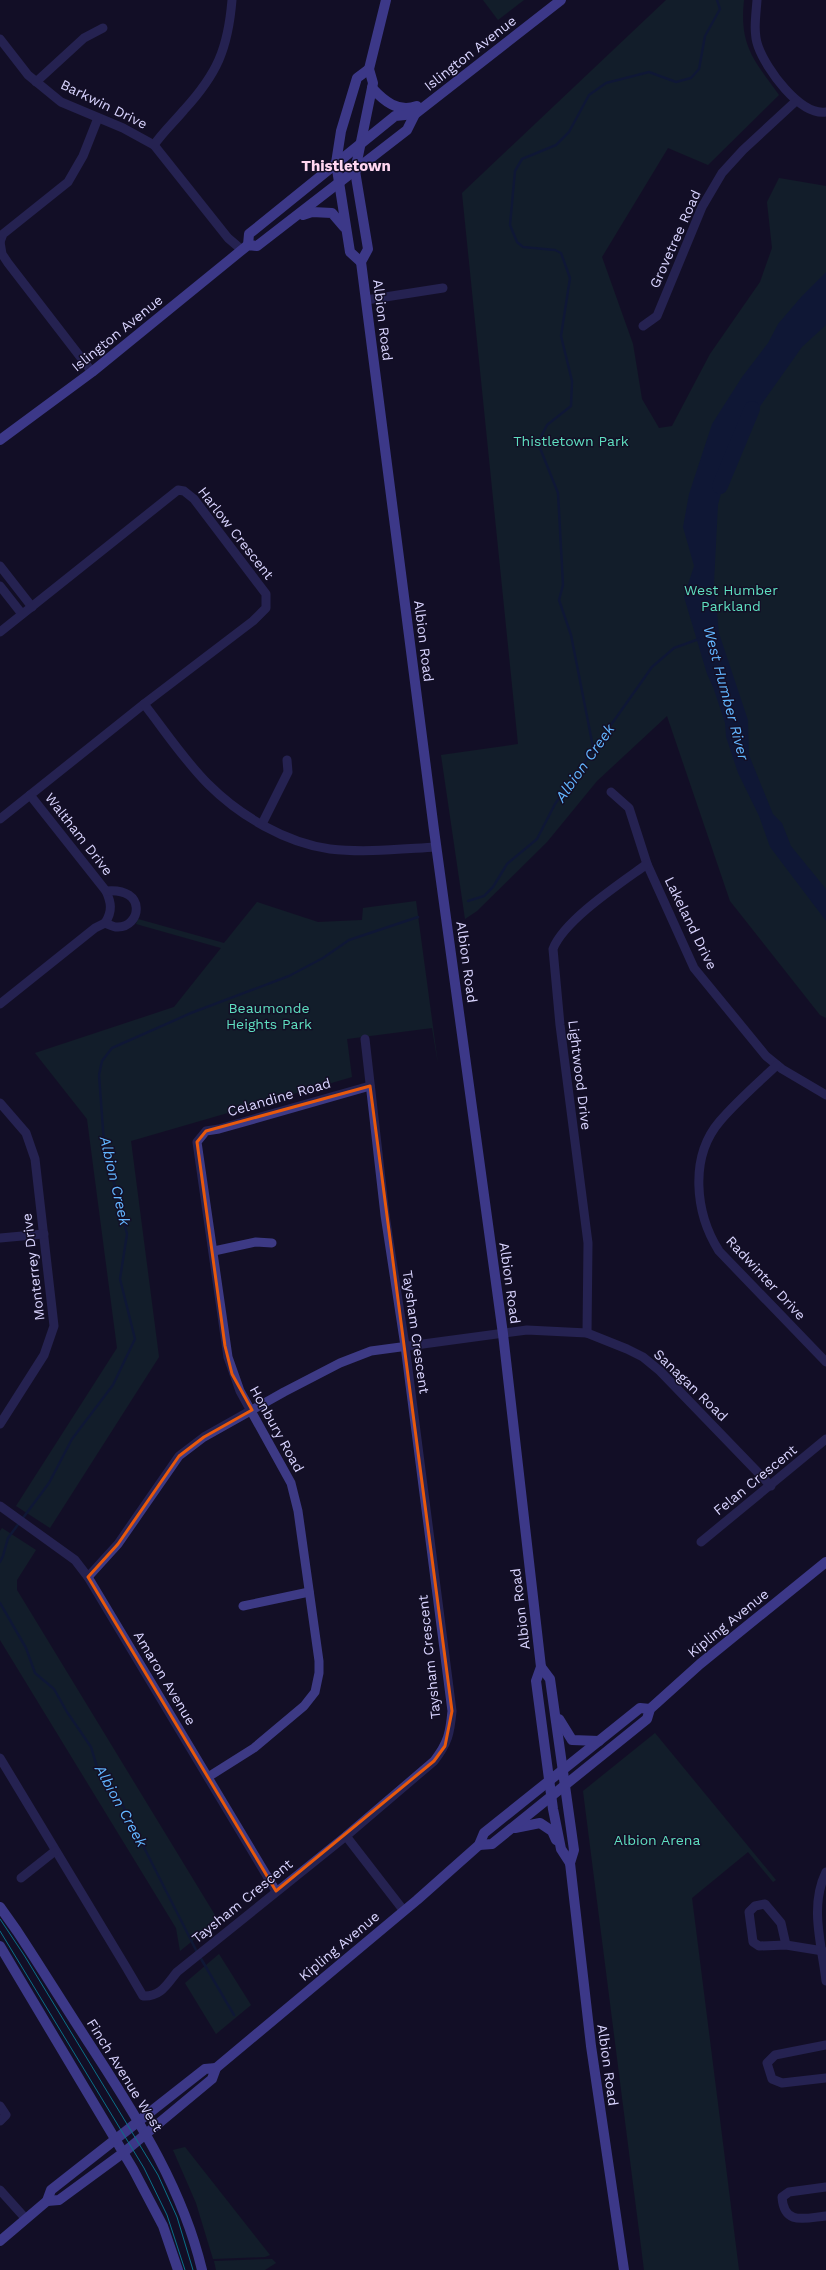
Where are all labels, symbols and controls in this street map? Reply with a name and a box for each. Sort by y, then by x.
street label: Islington Avenue [421,12,519,94]
street label: Barkwin Drive [58,76,150,132]
district label: Thistletown [301,157,391,175]
street label: Grovetree Road [646,187,704,291]
street label: Albion Road [370,278,396,362]
street label: Islington Avenue [68,291,166,375]
park label: Thistletown Park [513,433,629,449]
street label: Harlow Crescent [195,483,277,583]
park label: West Humber Parkland [684,582,778,614]
street label: Albion Road [411,599,437,683]
water label: West Humber River [699,624,753,763]
water label: Albion Creek [551,720,619,806]
street label: Waltham Drive [42,790,116,878]
street label: Lakeland Drive [662,874,720,972]
street label: Albion Road [453,920,481,1004]
park label: Beaumonde Heights Park [226,1000,312,1032]
street label: Lightwood Drive [565,1019,595,1131]
street label: Celandine Road [225,1075,333,1119]
water label: Albion Creek [96,1134,134,1228]
street label: Monterrey Drive [18,1212,48,1322]
street label: Radwinter Drive [723,1233,809,1323]
street label: Albion Road [496,1241,524,1325]
street label: Taysham Crescent [399,1269,433,1395]
street label: Sanagan Road [651,1346,731,1424]
street label: Honbury Road [247,1383,307,1475]
street label: Felan Crescent [710,1441,800,1518]
street label: Albion Road [507,1567,533,1651]
street label: Kipling Avenue [684,1585,772,1661]
street label: Taysham Crescent [415,1594,443,1720]
street label: Amaron Avenue [131,1628,199,1728]
water label: Albion Creek [91,1761,151,1851]
park label: Albion Arena [614,1832,700,1848]
street label: Taysham Crescent [189,1855,296,1946]
street label: Kipling Avenue [296,1908,382,1984]
street label: Finch Avenue West [84,2016,166,2134]
street label: Albion Road [594,2023,622,2107]

